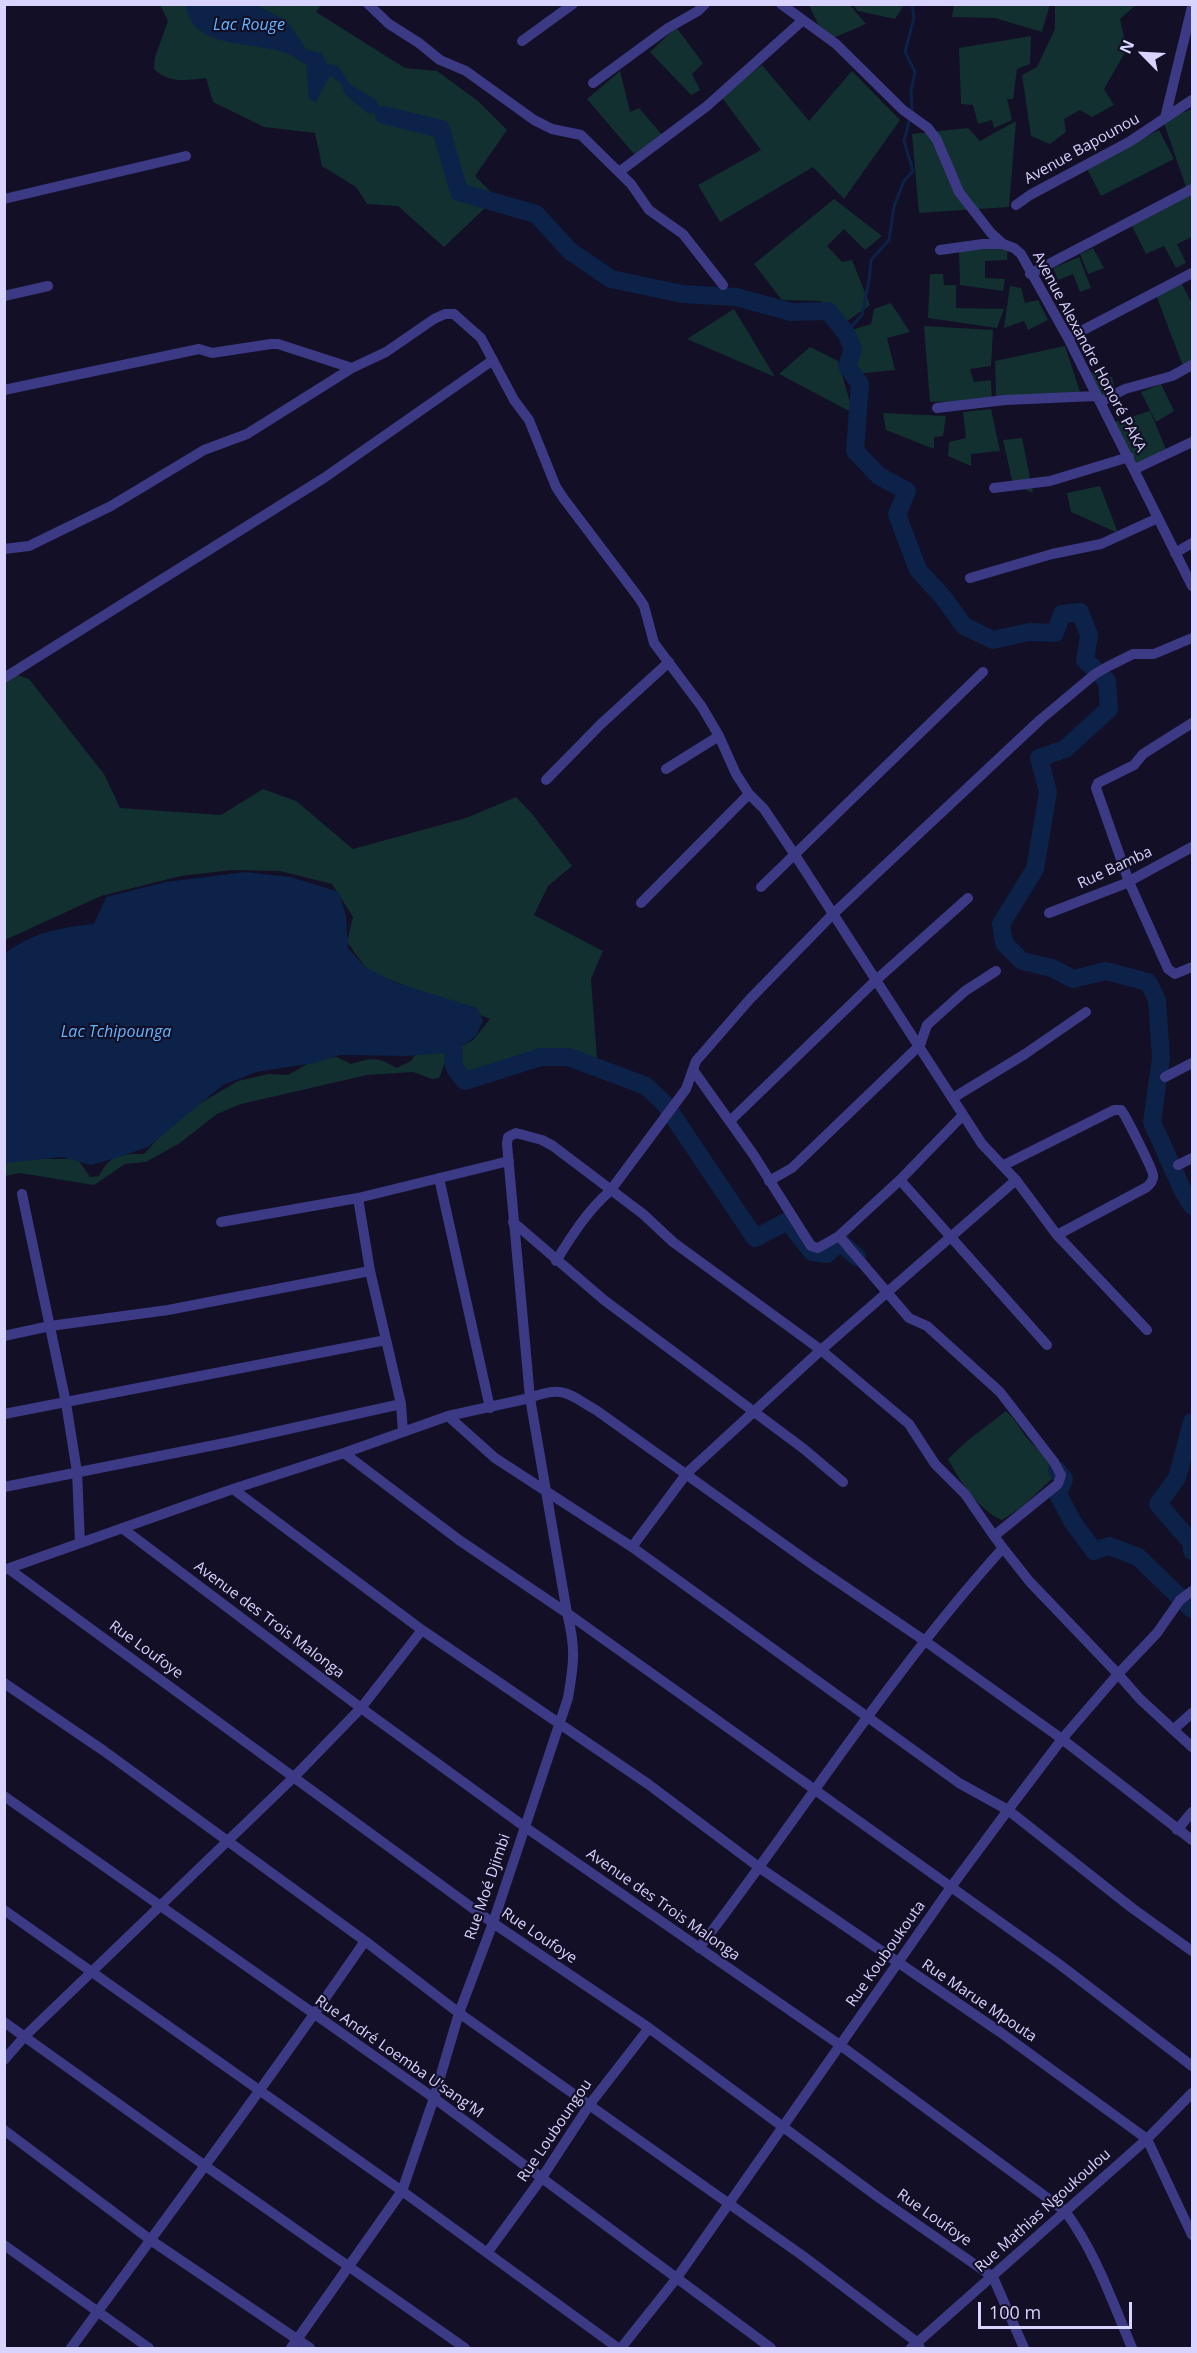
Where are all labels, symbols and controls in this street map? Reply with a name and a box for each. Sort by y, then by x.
water label: Lac Rouge [213,15,285,35]
north arrow [1113,24,1173,84]
text: N [1114,36,1139,57]
street label: Avenue Bapounou [1021,110,1143,188]
street label: Avenue Alexandre Honoré PAKA [1028,249,1150,455]
street label: Rue Bamba [1075,843,1155,893]
water label: Lac Tchipounga [61,1022,171,1042]
street label: Avenue des Trois Malonga [190,1558,348,1682]
street label: Rue Loufoye [106,1617,186,1683]
street label: Rue Moé Djimbi [461,1832,515,1942]
street label: Avenue des Trois Malonga [583,1845,743,1965]
street label: Rue Kouboukouta [843,1897,929,2011]
street label: Rue Loufoye [498,1904,580,1968]
street label: Rue Marue Mpouta [918,1956,1040,2046]
street label: Rue André Loemba U'sang'M [311,1992,487,2122]
street label: Rue Louboungou [514,2076,596,2186]
street label: Rue Mathias Ngoukoulou [972,2145,1114,2277]
street label: Rue Loufoye [893,2186,975,2250]
scale bar [981,2290,1136,2328]
text: 100 m [989,2300,1041,2324]

